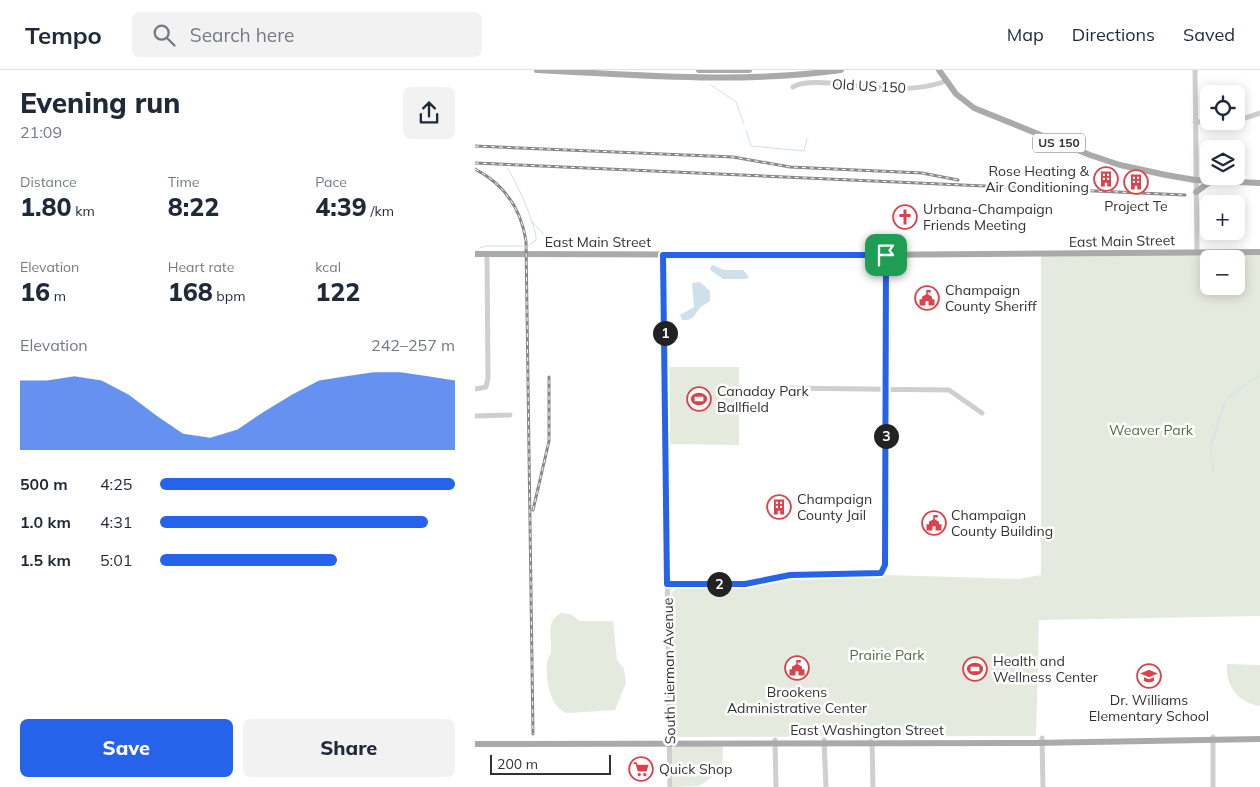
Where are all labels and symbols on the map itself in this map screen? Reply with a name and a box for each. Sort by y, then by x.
street label: Old US 150 [832,75,906,97]
road number: US 150 [1033,134,1085,152]
place label: Rose Heating & Air Conditioning [985,162,1090,196]
building icon: Rose Heating & Air Conditioning [1093,166,1119,192]
building icon: Project Te [1123,169,1149,195]
place label: Project Te [1104,197,1168,215]
place label: Urbana-Champaign Friends Meeting [923,200,1053,234]
church icon: Urbana-Champaign Friends Meeting [892,204,918,230]
street label: East Main Street [1069,231,1175,251]
street label: East Main Street [545,233,651,251]
pin [865,234,907,276]
place label: Champaign County Sheriff [945,281,1037,315]
public building icon: Champaign County Sheriff [914,285,940,311]
pin: 1 [653,320,677,346]
place label: Canaday Park Ballfield [717,382,809,416]
sports icon: Canaday Park Ballfield [686,386,712,412]
park label: Weaver Park [1109,421,1194,439]
pin: 3 [873,424,899,448]
place label: Champaign County Jail [797,490,872,524]
building icon: Champaign County Jail [766,494,792,520]
place label: Champaign County Building [951,506,1053,540]
public building icon: Champaign County Building [921,510,947,536]
pin: 2 [707,572,731,596]
street label: South Lierman Avenue [659,598,679,744]
park label: Prairie Park [850,646,925,664]
place label: Health and Wellness Center [993,652,1099,686]
public building icon: Brookens Administrative Center [784,655,810,681]
sports icon: Health and Wellness Center [962,656,988,682]
school or university icon: Dr. Williams Elementary School [1136,663,1162,689]
place label: Brookens Administrative Center [727,683,868,717]
place label: Dr. Williams Elementary School [1089,691,1209,725]
street label: East Washington Street [790,721,944,739]
scale bar [490,752,611,775]
supermarket icon: Quick Shop [628,756,654,782]
place label: Quick Shop [659,760,732,778]

